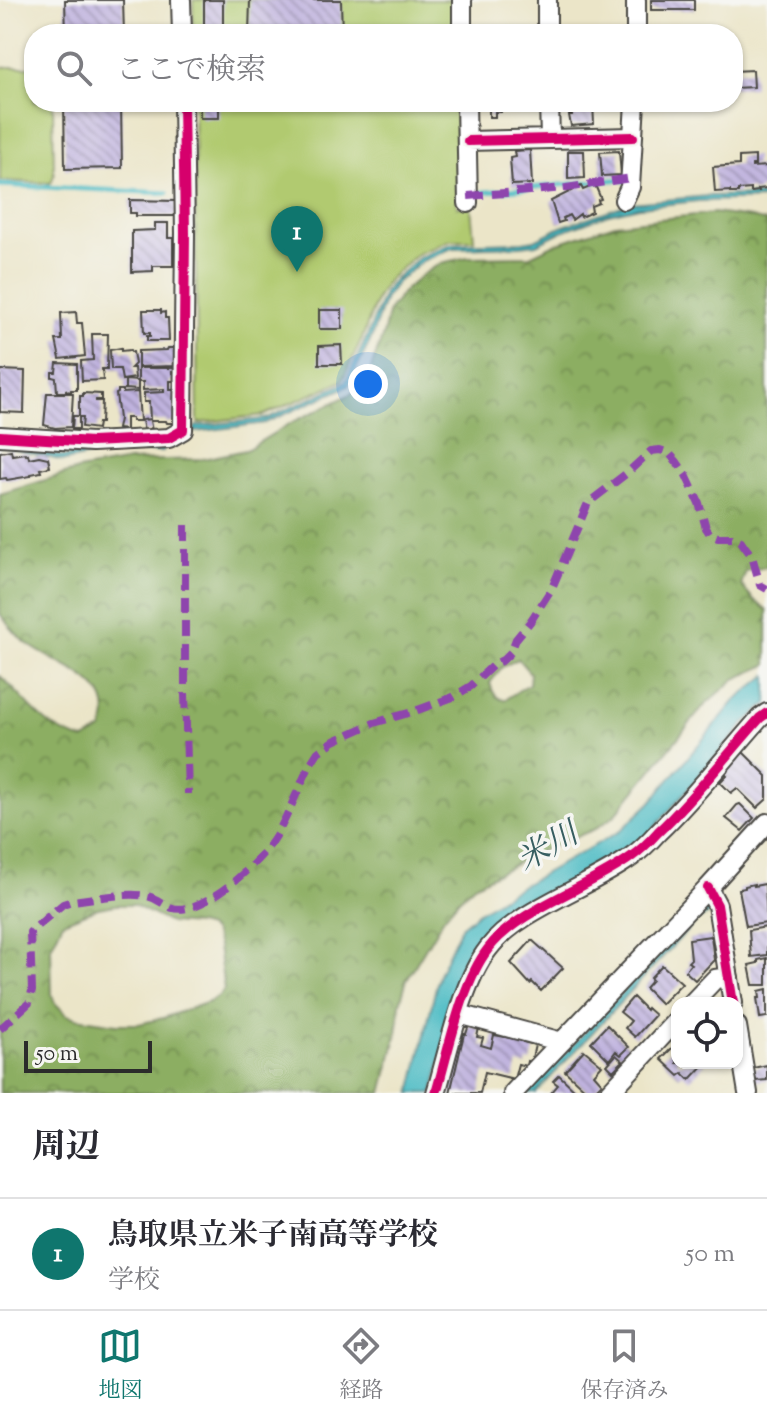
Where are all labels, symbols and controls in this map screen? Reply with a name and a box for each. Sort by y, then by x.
search box [24,24,743,112]
icon: search [52,46,96,90]
text: ここで検索 [116,50,266,93]
pin: 1 [271,206,323,272]
your location [348,364,388,404]
water label: 米川 [509,811,590,885]
map controls [671,997,743,1069]
button: locate [671,997,743,1069]
scale bar [24,1037,152,1073]
text: 50 m [36,1039,78,1071]
text: 周辺 [32,1124,100,1173]
text: 鳥取県立米子南高等学校 [108,1215,438,1258]
text: 1 [54,1236,62,1273]
text: 50 m [685,1236,735,1273]
text: 学校 [108,1263,160,1300]
tab: 地図 [98,1324,143,1408]
tab: 経路 [339,1324,384,1408]
tab: 保存済み [580,1324,669,1408]

